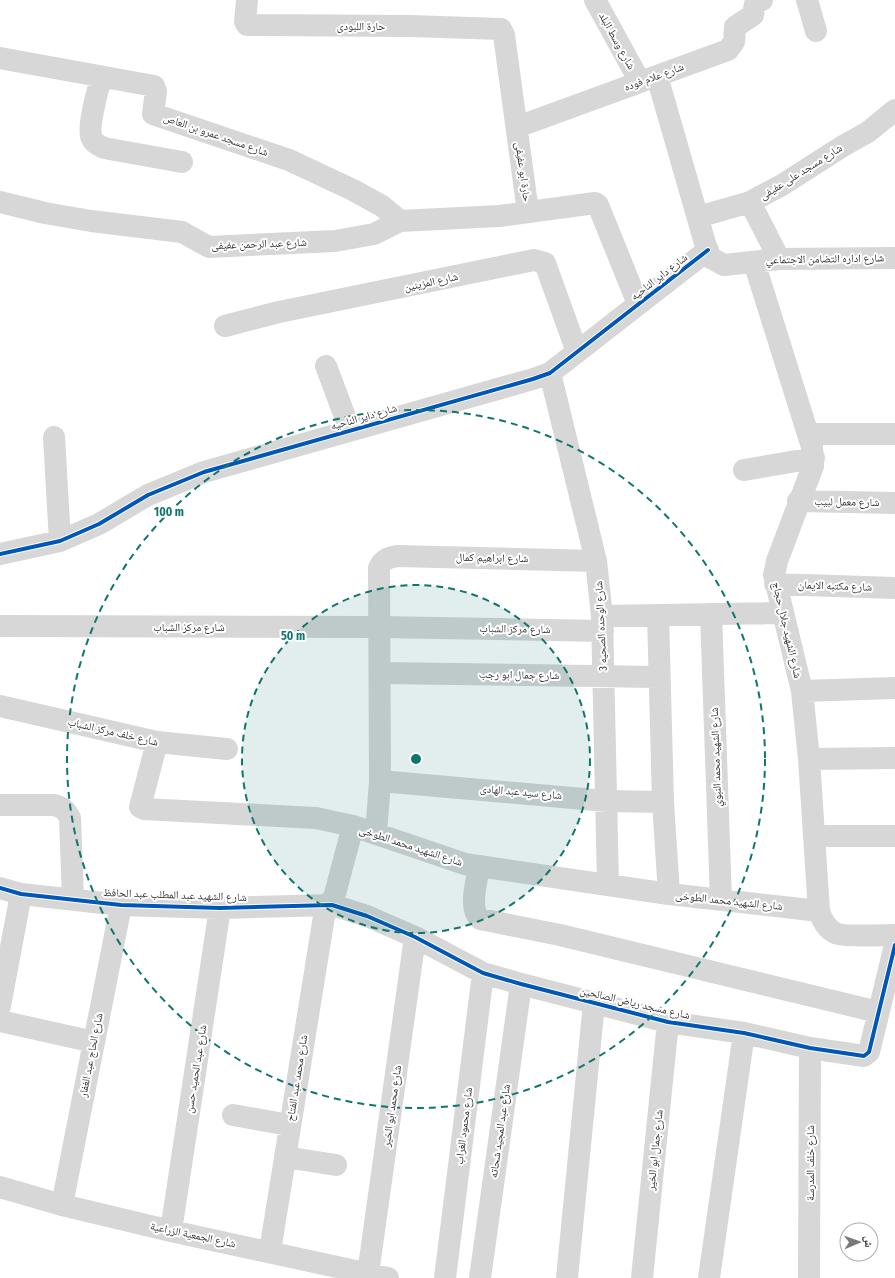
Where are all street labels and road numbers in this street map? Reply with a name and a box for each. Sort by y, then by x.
street label: شارع وسط البلد [596,10,638,72]
street label: حارة اللبودى [337,20,385,33]
street label: شارع علام فوده [622,60,686,94]
street label: شارع مسجد عمرو بن العاص [162,111,270,159]
street label: حارة ابو عفيفى [512,141,534,203]
street label: شارع مسجد على عفيفى [757,141,845,203]
street label: شارع عبد الرحمن عفيفى [211,236,307,252]
street label: شارع داير الناحيه [628,251,690,303]
street label: شارع اداره التضامن الاجتماعي [766,251,884,268]
street label: شارع المزينين [403,270,459,294]
street label: شارع داير الناحيه [329,401,399,433]
street label: شارع معمل لبيب [814,495,880,509]
street label: شارع ابراهيم كمال [456,551,528,566]
street label: شارع مكتبه الايمان [798,578,872,594]
street label: شارع الشهيد جلال حجاج [770,580,804,680]
street label: شارع الوحده الصحيه 3 [592,581,610,671]
street label: شارع مركز الشباب [153,621,225,634]
street label: شارع مركز الشباب [479,622,551,636]
street label: شارع جمال ابو رجب [479,668,559,682]
street label: شارع الشهيد محمد النبوي [708,707,726,807]
street label: شارع خلف مركز الشباب [66,715,160,749]
street label: شارع سيد عبد الهادى [479,782,563,802]
street label: شارع الشهيد محمد الطوخى [358,823,464,869]
street label: شارع الشهيد عبد المطلب عبد الحافظ [103,886,247,904]
street label: شارع الشهيد محمد الطوخى [675,889,783,913]
street label: شارع مسجد رياض الصالحين [579,984,691,1022]
street label: شارع الحاج عبد الغفار [76,1012,106,1099]
street label: شارع عبد الحميد حسن [183,1024,209,1114]
street label: شارع محمد عبد الفتاح [284,1034,310,1122]
street label: شارع محمد ابو الخير [380,1064,404,1149]
street label: شارع عبد المجيد شحاته [487,1083,513,1179]
street label: شارع محمود الغراب [453,1087,475,1165]
street label: شارع جمال ابو الخير [644,1109,666,1192]
street label: شارع خلف المدرسة [804,1125,817,1201]
street label: شارع الجمعية الزراعية [149,1220,237,1250]

